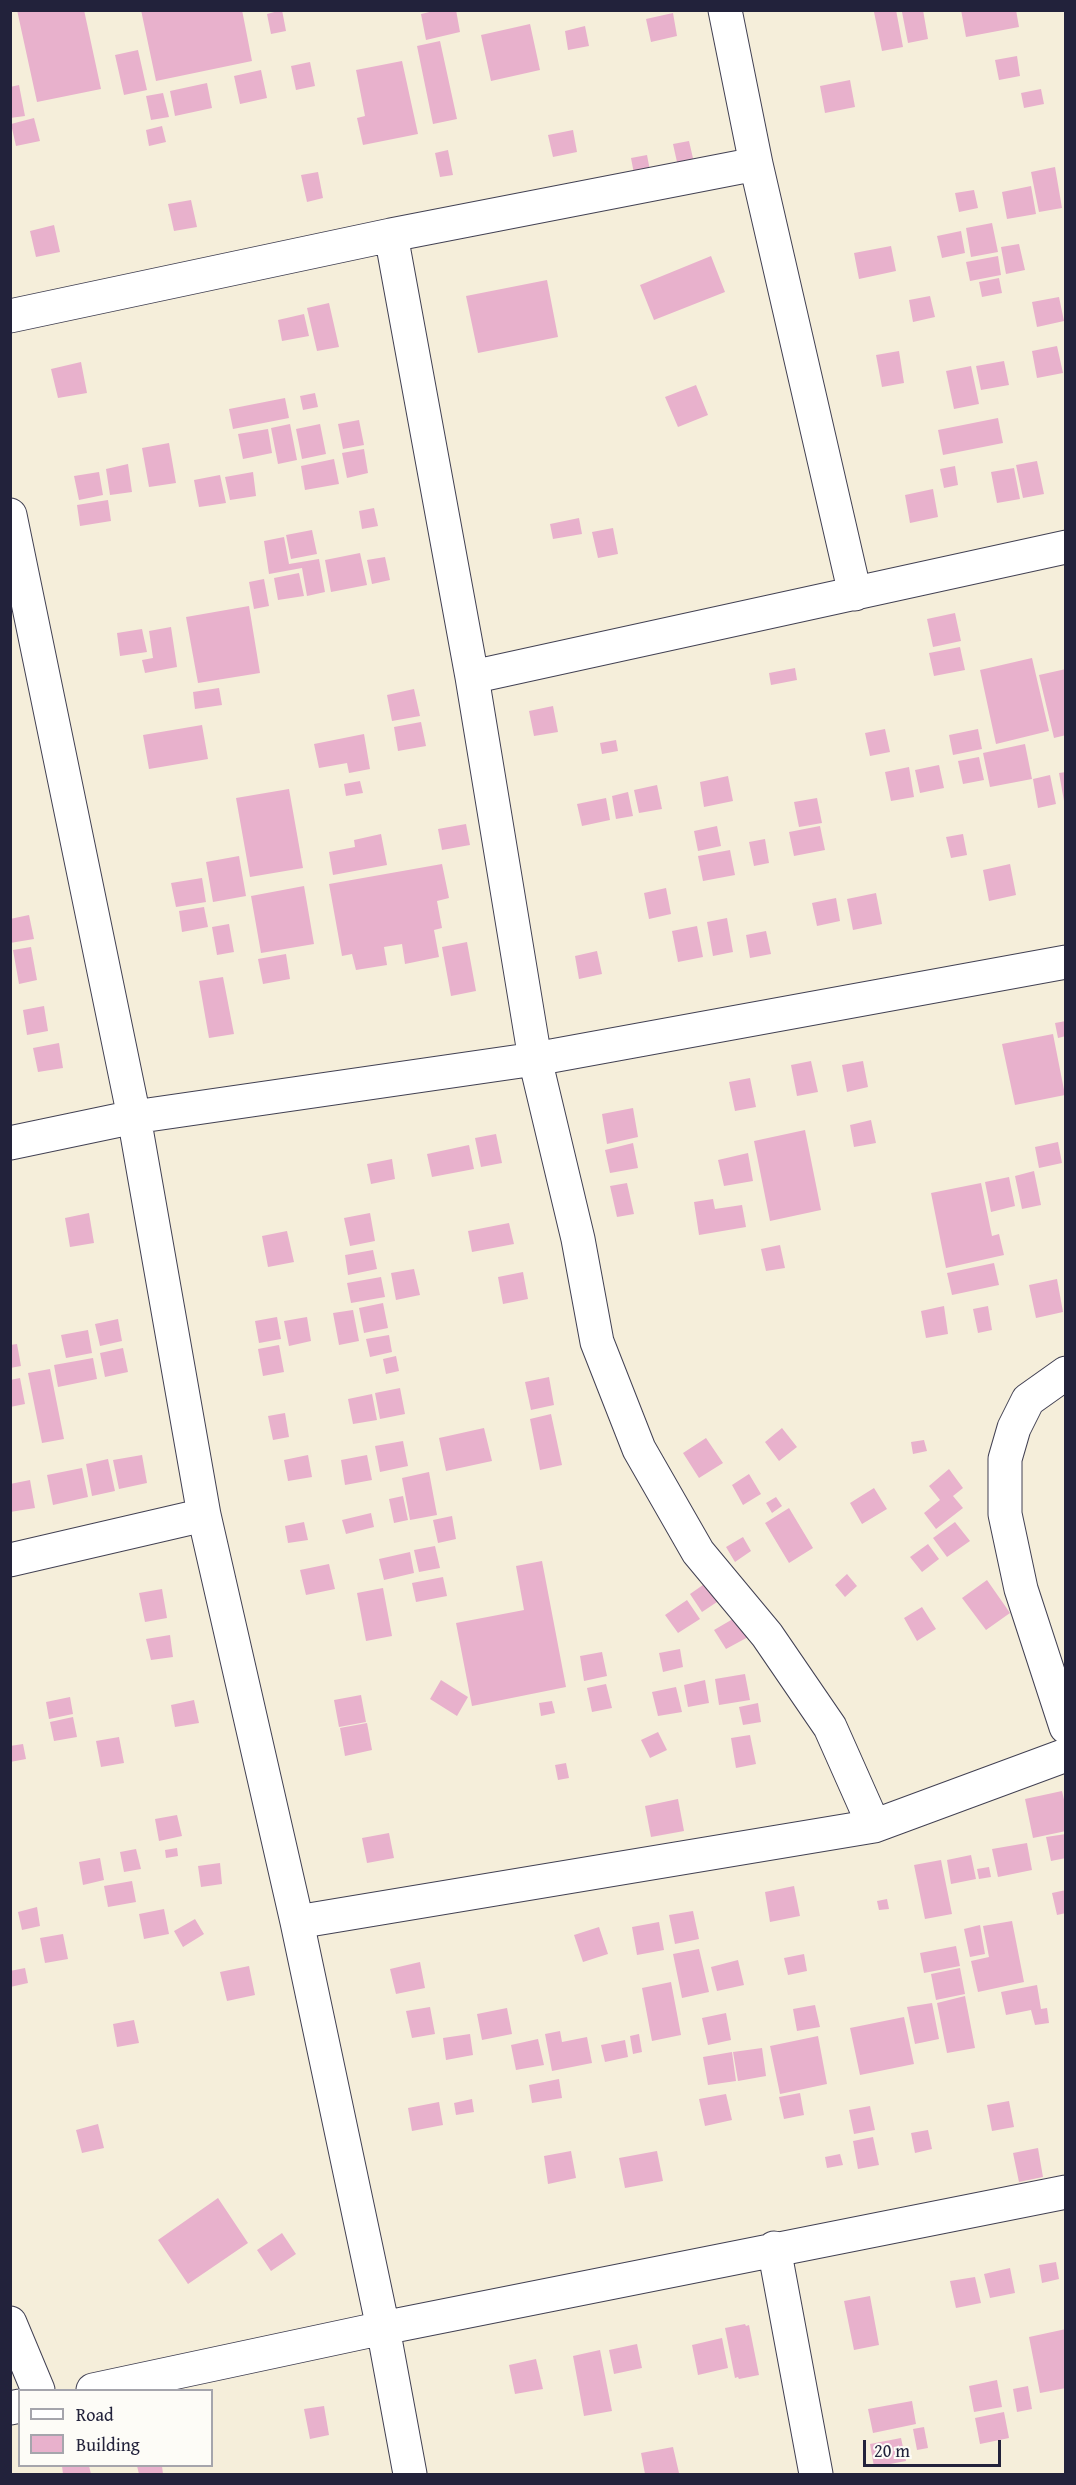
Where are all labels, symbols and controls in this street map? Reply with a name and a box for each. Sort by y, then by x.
legend [18,2389,213,2467]
text: Road [76,2401,114,2428]
scale bar [866,2428,1004,2466]
text: Building [76,2431,140,2458]
text: 20 m [874,2437,910,2464]

